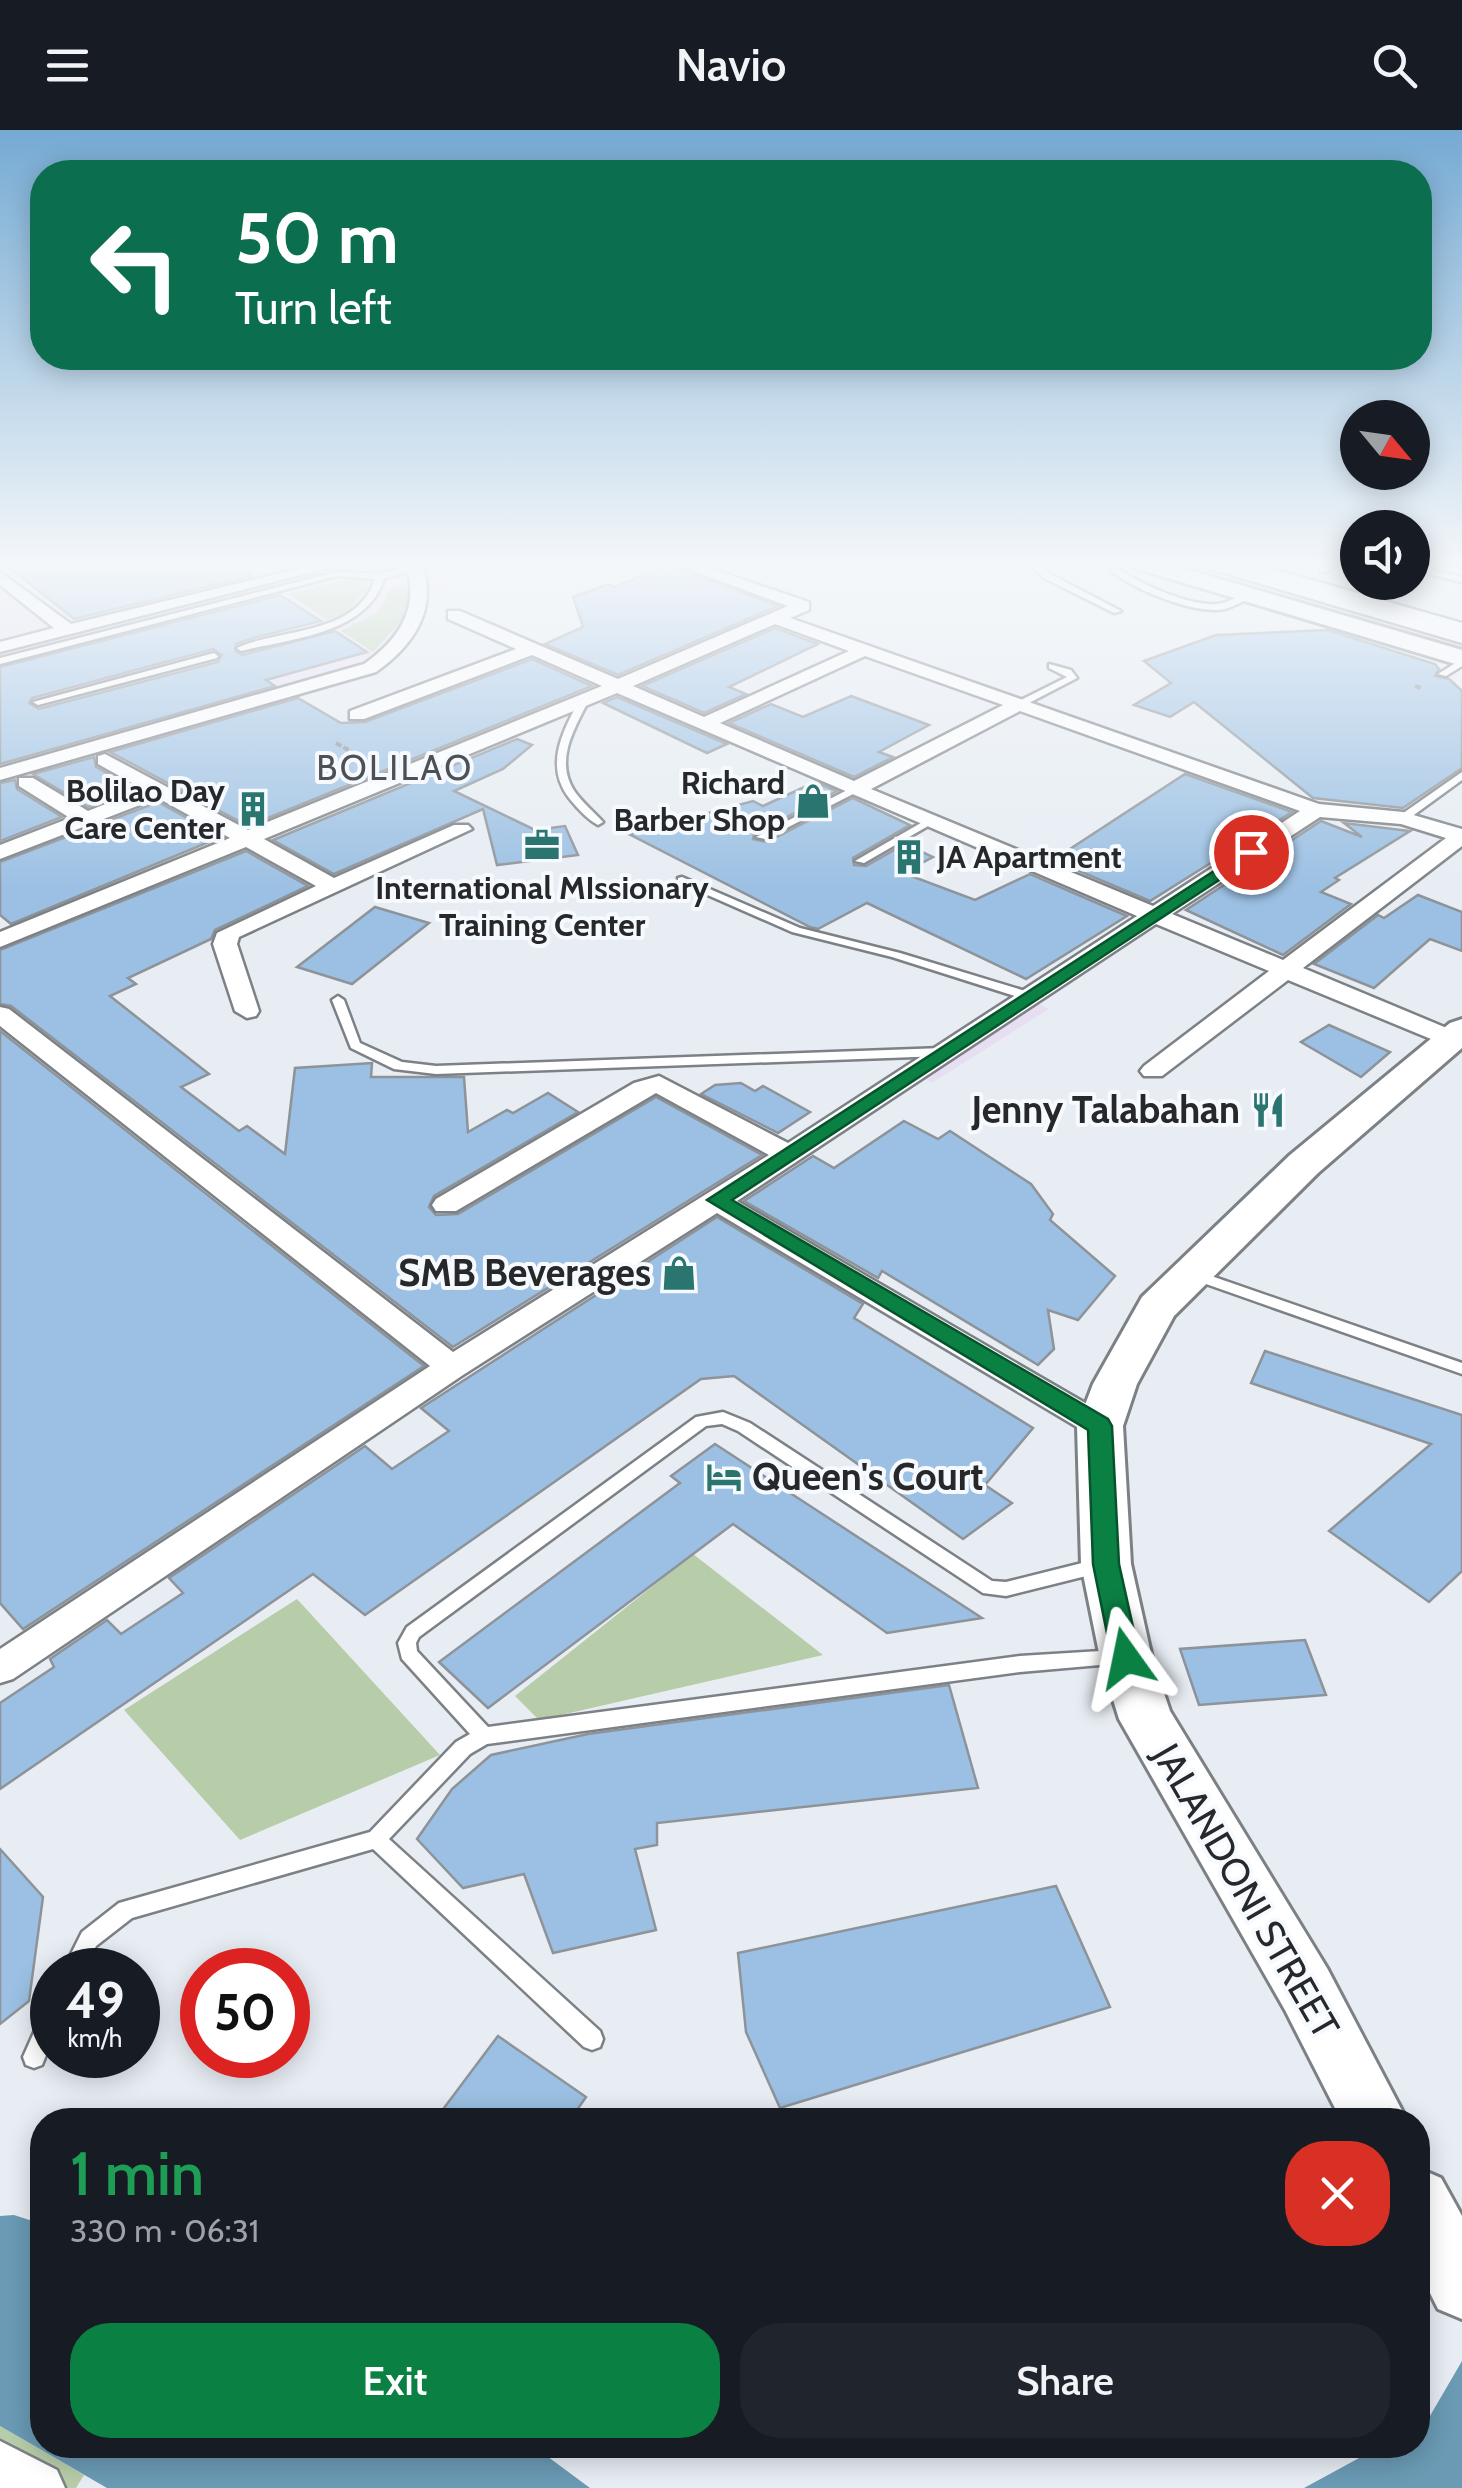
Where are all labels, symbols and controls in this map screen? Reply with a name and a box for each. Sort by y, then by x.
icon: menu [40,38,95,93]
text: Navio [676,38,786,92]
icon: search [1367,38,1422,93]
text: 50 m [235,195,399,281]
icon: left [70,200,200,330]
text: Turn left [235,281,392,335]
north arrow [1340,400,1430,490]
map controls [1340,400,1430,600]
button: sound [1340,510,1430,600]
district label: BOLILAO [316,746,474,789]
place label: Richard Barber Shop [613,763,785,839]
place label: Bolilao Day Care Center [64,771,226,847]
shop icon: Richard Barber Shop [794,782,832,820]
building icon: Bolilao Day Care Center [234,790,272,828]
pin [1209,810,1294,895]
icon: arrive [1224,825,1279,880]
office icon: International MIssionary Training Center [523,826,561,864]
place label: JA Apartment [936,837,1122,876]
building icon: JA Apartment [890,838,928,876]
place label: International MIssionary Training Center [375,868,709,944]
place label: Jenny Talabahan [971,1086,1240,1133]
restaurant icon: Jenny Talabahan [1249,1091,1287,1129]
place label: SMB Beverages [398,1249,651,1296]
shop icon: SMB Beverages [660,1254,698,1292]
place label: Queen's Court [752,1453,983,1500]
hotel icon: Queen's Court [705,1458,743,1496]
position arrow [1074,1606,1178,1710]
street label: JALANDONI STREET [1143,1734,1350,2046]
speed limit sign: 50 [180,1948,310,2078]
text: 49 [65,1970,125,2031]
text: km/h [68,2023,122,2053]
text: 1 min [70,2137,204,2210]
button: close [1285,2141,1390,2246]
text: 330 m · 06:31 [70,2211,259,2250]
button: Exit [70,2323,720,2438]
button: Share [740,2323,1390,2438]

